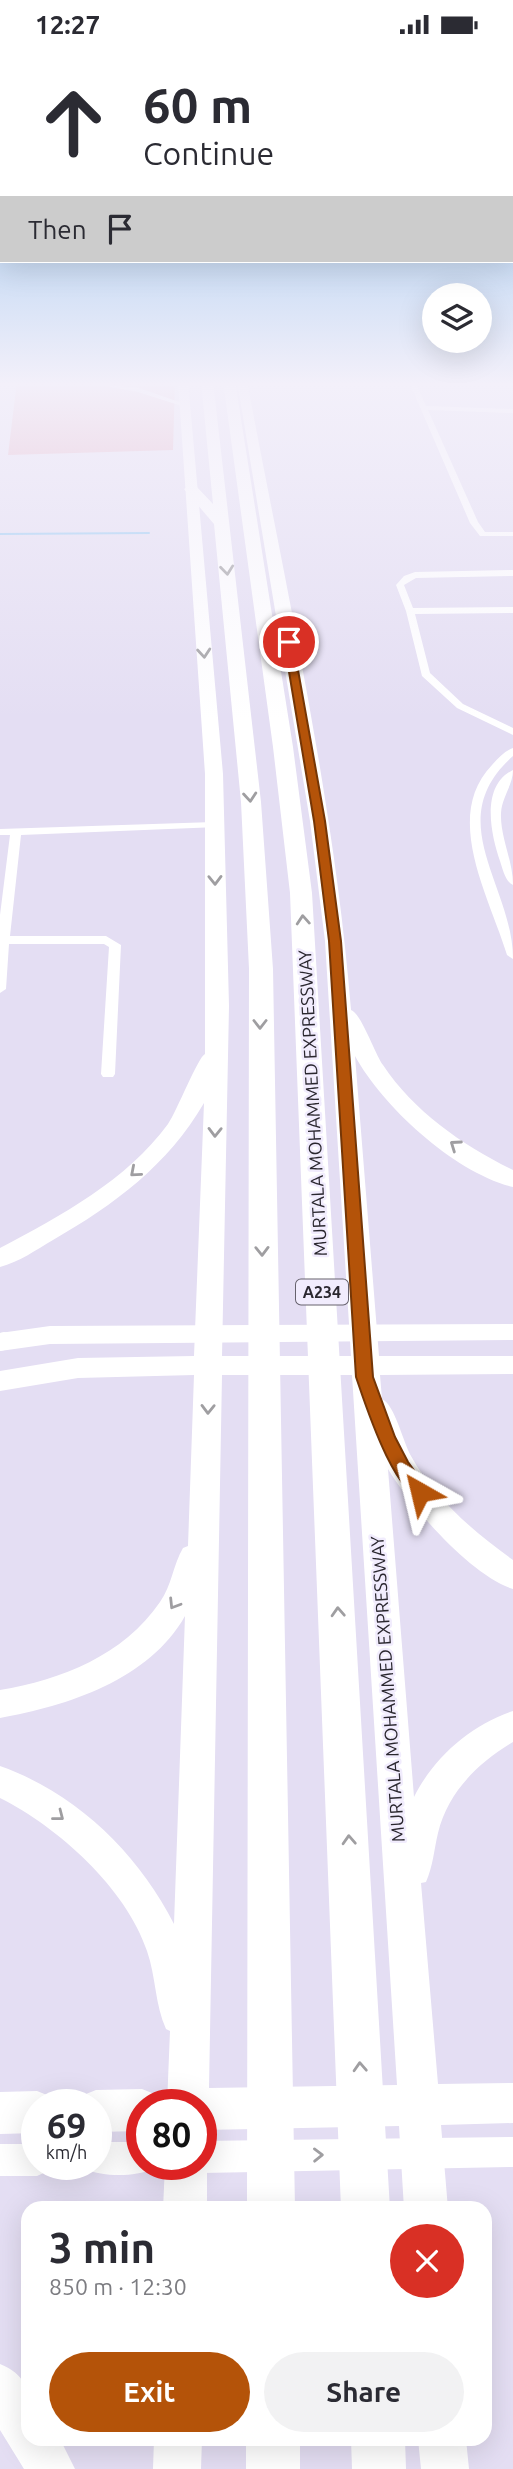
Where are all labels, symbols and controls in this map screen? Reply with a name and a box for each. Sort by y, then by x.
text: 12:27 [35,10,100,39]
icon: ahead [28,77,119,168]
text: 60 m [143,77,252,132]
text: Continue [143,135,274,171]
icon: arrive [101,210,139,248]
text: Then [28,215,87,244]
map controls [422,283,492,353]
button: layers [422,283,492,353]
one-way arrow [219,565,234,576]
pin [259,612,319,672]
icon: arrive [270,623,308,661]
one-way arrow [196,648,211,659]
one-way arrow [242,791,257,802]
one-way arrow [208,875,223,886]
one-way arrow [296,915,311,926]
street label: MURTALA MOHAMMED EXPRESSWAY [294,949,330,1257]
one-way arrow [253,1018,268,1029]
one-way arrow [207,1128,223,1138]
one-way arrow [450,1141,463,1153]
one-way arrow [130,1164,143,1176]
one-way arrow [254,1246,270,1257]
road number: A234 [296,1280,348,1305]
one-way arrow [200,1404,215,1415]
position arrow [383,1455,457,1529]
street label: MURTALA MOHAMMED EXPRESSWAY [366,1535,408,1843]
one-way arrow [170,1596,183,1609]
one-way arrow [330,1607,345,1618]
one-way arrow [51,1807,63,1820]
one-way arrow [341,1834,356,1845]
one-way arrow [352,2061,367,2072]
speed limit sign: 80 [126,2089,217,2180]
text: 69 [47,2105,86,2145]
text: km/h [46,2142,87,2162]
one-way arrow [313,2148,324,2163]
text: 3 min [49,2224,155,2271]
button: close [390,2224,464,2298]
text: 850 m · 12:30 [49,2274,187,2299]
button: Exit [49,2352,250,2432]
button: Share [264,2352,464,2432]

